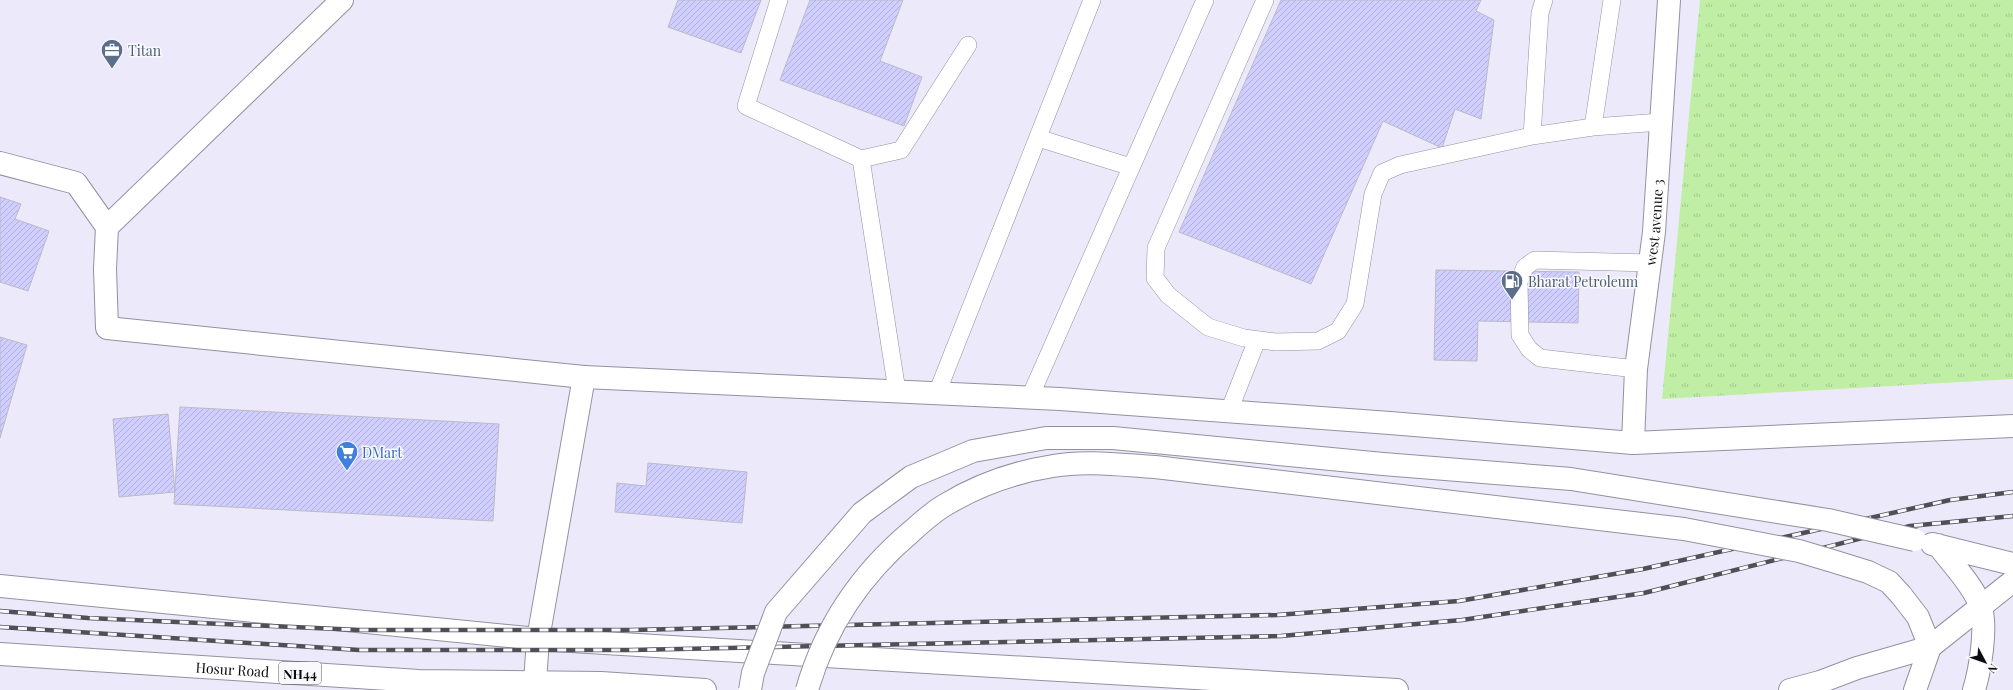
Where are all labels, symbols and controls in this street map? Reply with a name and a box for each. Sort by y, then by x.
office icon: Titan [99,37,125,70]
place label: Titan [128,41,162,60]
street label: west avenue 3 [1640,179,1667,266]
fuel station icon: Bharat Petroleum [1499,268,1525,301]
place label: Bharat Petroleum [1528,272,1639,291]
supermarket icon: DMart [334,439,360,472]
place label: DMart [362,443,403,462]
north arrow [1965,642,2005,682]
street label: Hosur Road [195,657,270,681]
text: N [1985,661,2001,677]
road number: NH44 [279,662,321,684]

